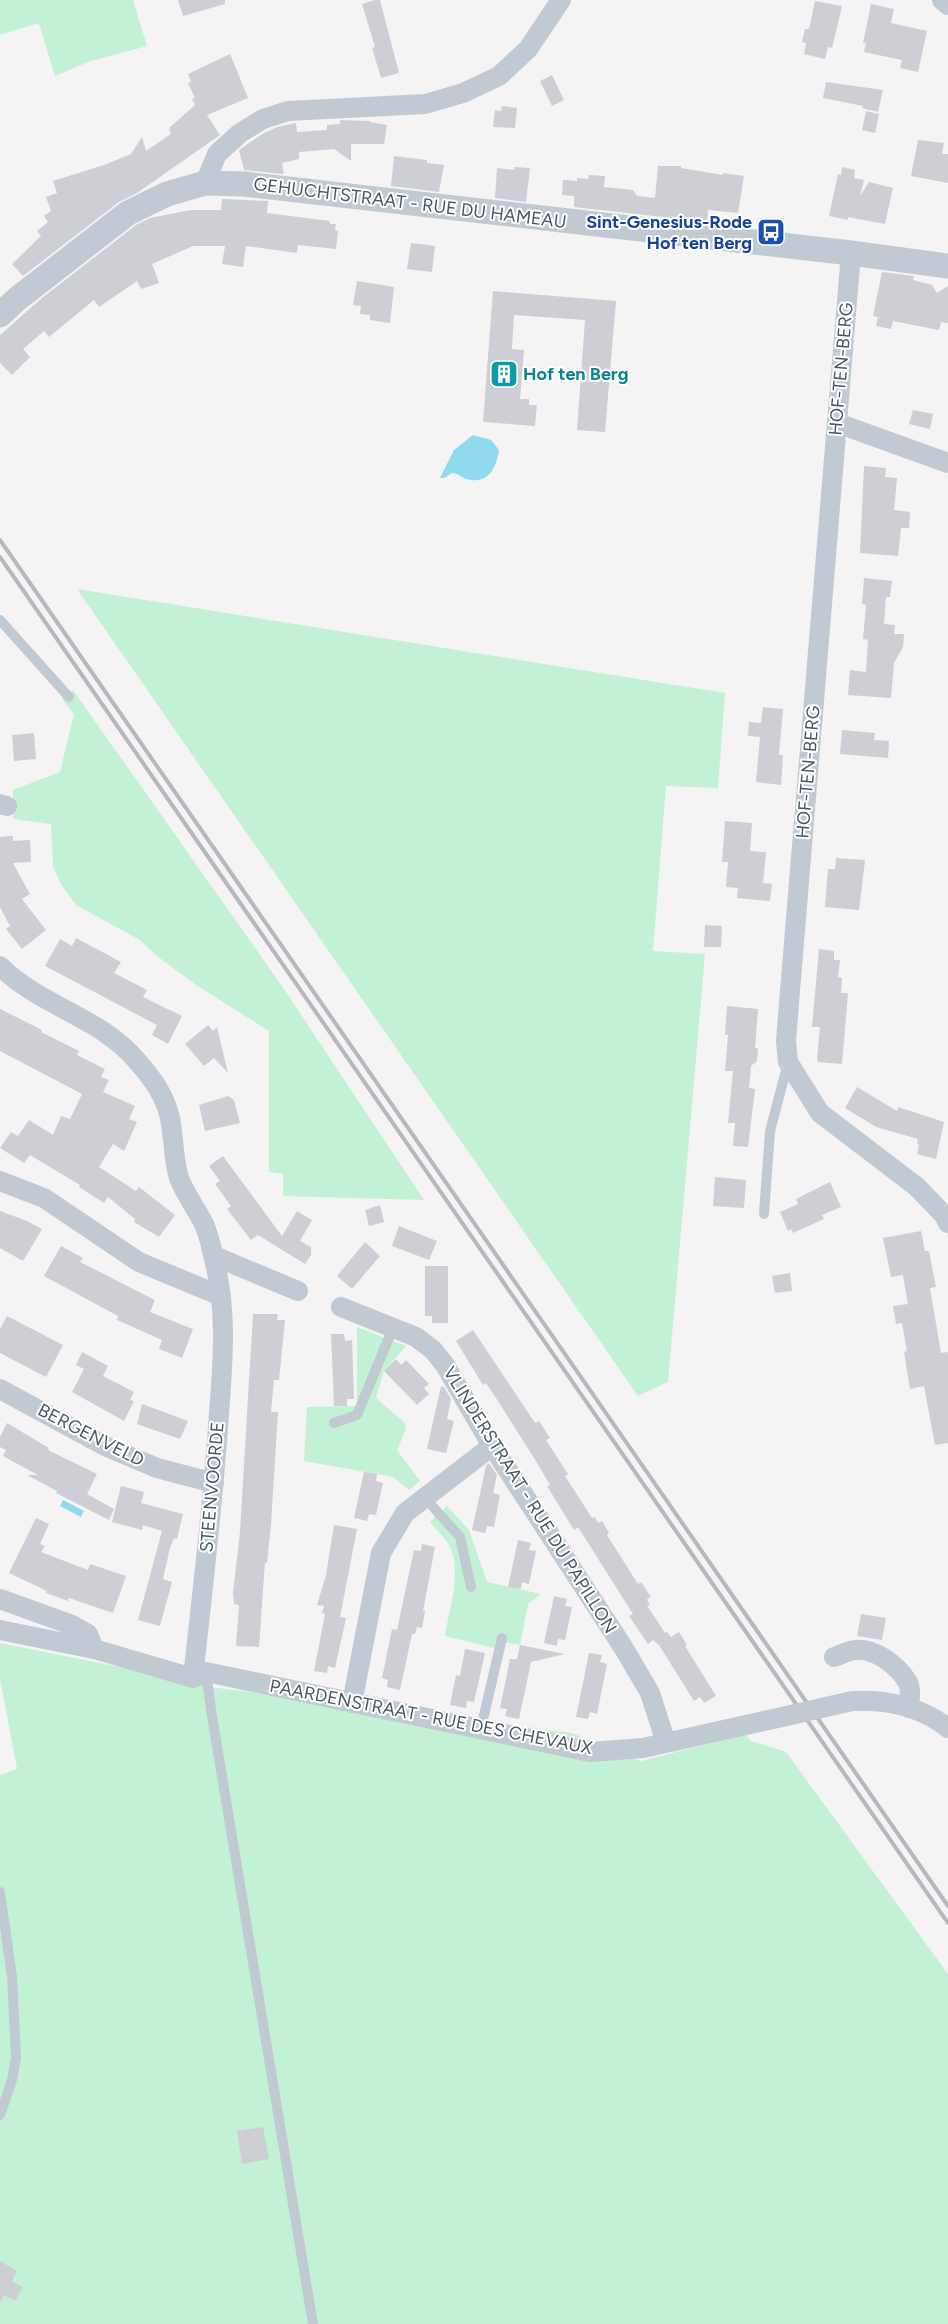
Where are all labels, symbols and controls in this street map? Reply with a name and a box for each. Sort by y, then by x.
street label: GEHUCHTSTRAAT - RUE DU HAMEAU [252,173,568,233]
place label: Sint-Genesius-Rode Hof ten Berg [586,211,752,254]
bus stop icon: Sint-Genesius-Rode Hof ten Berg [756,217,786,247]
street label: HOF-TEN-BERG [824,301,858,436]
building icon: Hof ten Berg [489,359,519,389]
place label: Hof ten Berg [523,363,629,385]
street label: HOF-TEN-BERG [791,704,825,839]
street label: VLINDERSTRAAT - RUE DU PAPILLON [438,1362,622,1638]
street label: BERGENVELD [34,1399,148,1471]
street label: STEENVOORDE [195,1421,229,1553]
street label: PAARDENSTRAAT - RUE DES CHEVAUX [268,1675,594,1759]

